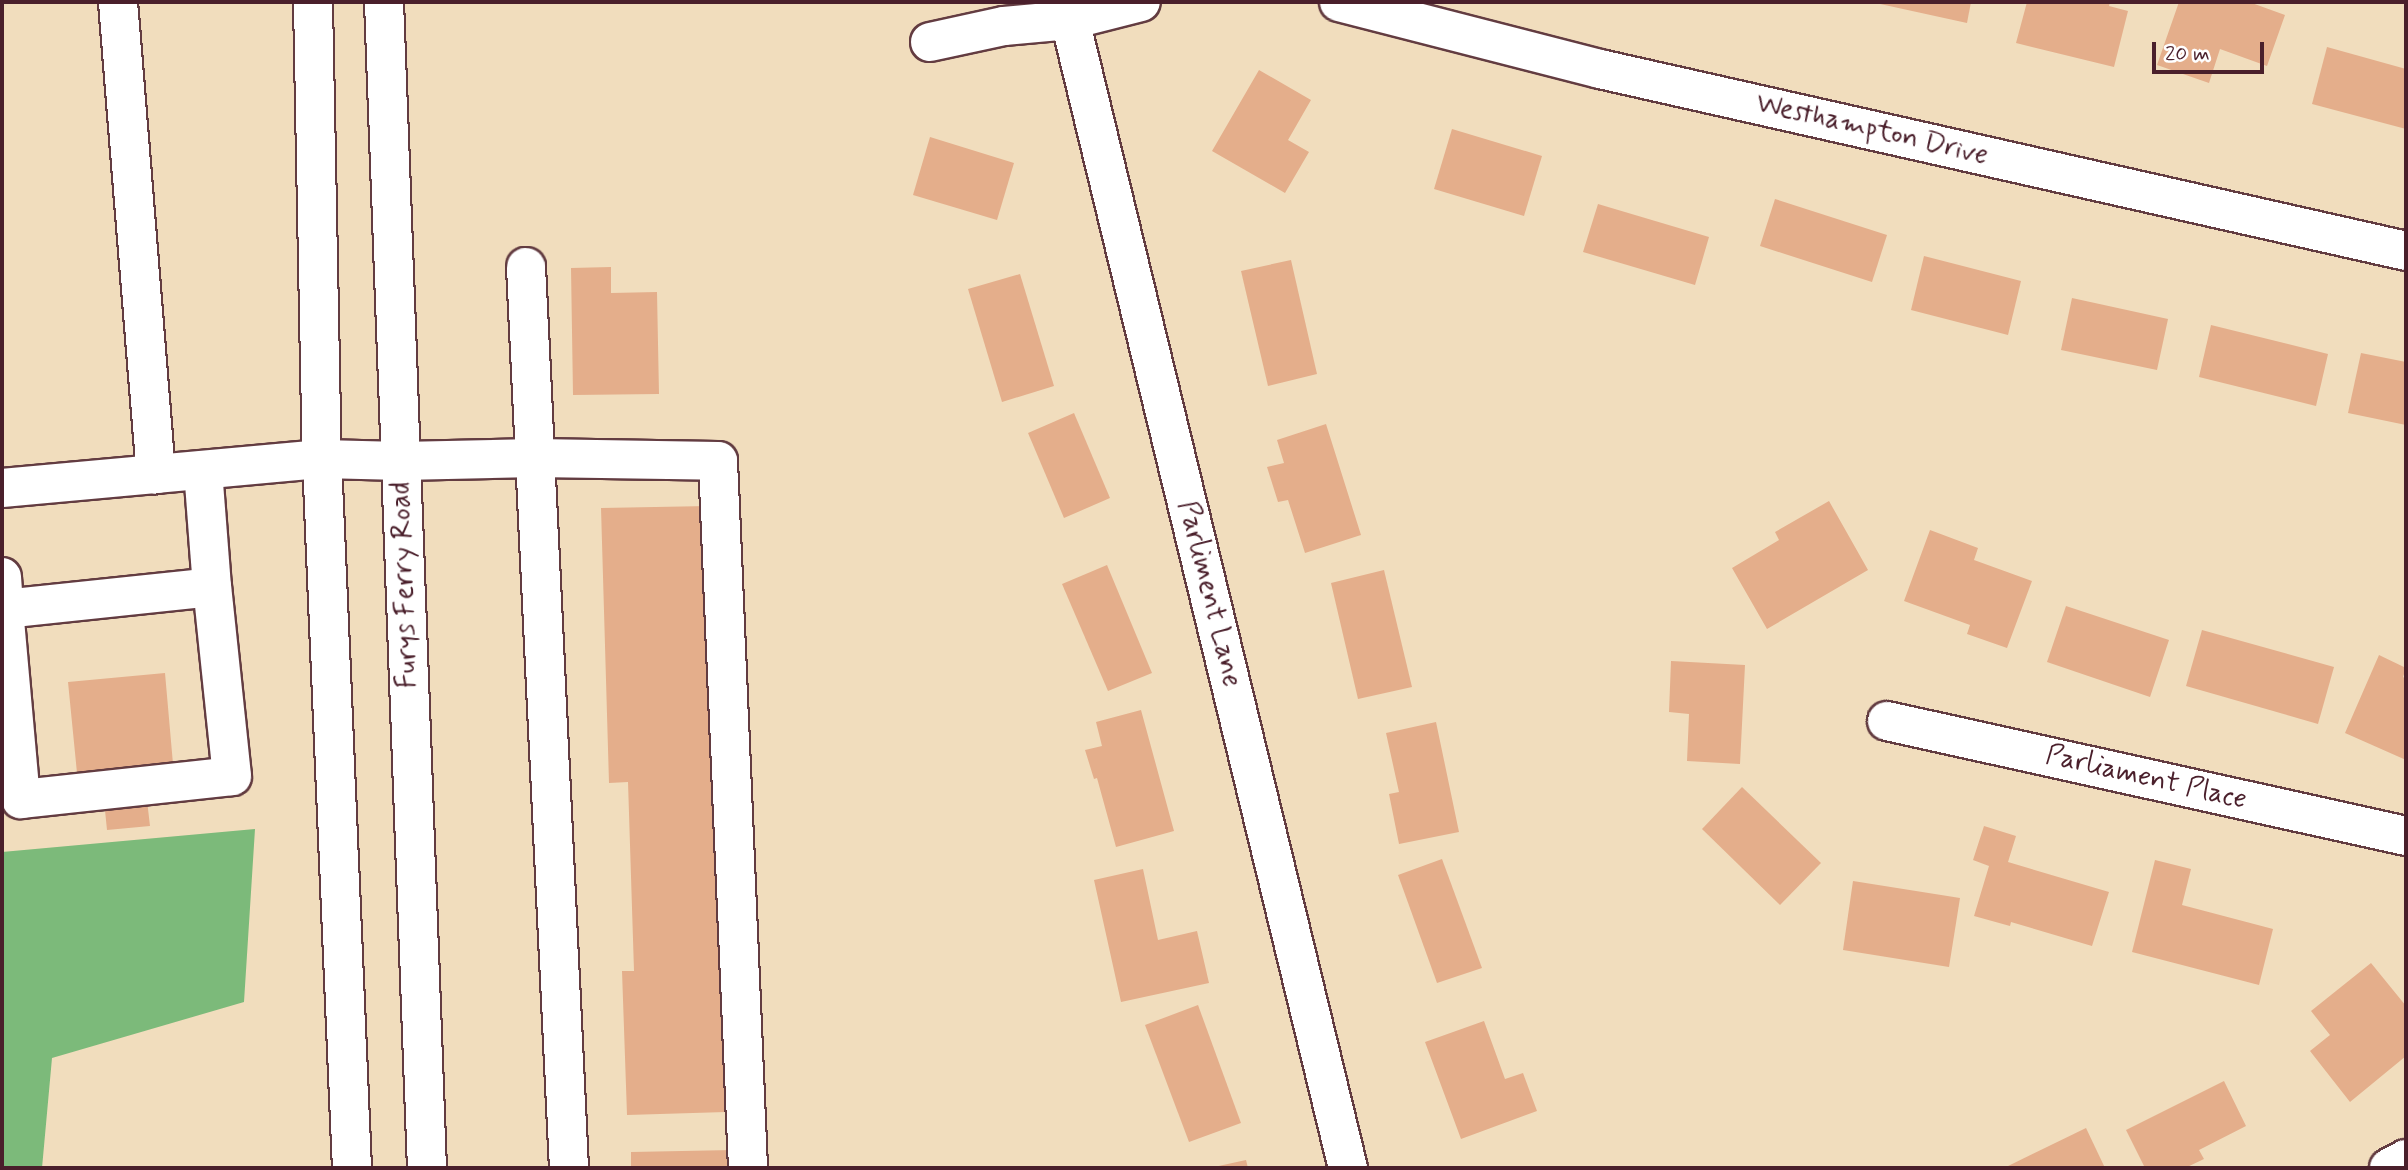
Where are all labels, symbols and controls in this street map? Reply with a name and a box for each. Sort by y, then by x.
scale bar [2156,28,2268,72]
text: 20 m [2165,40,2210,68]
street label: Westhampton Drive [1754,87,1990,173]
street label: Furys Ferry Road [385,483,425,687]
street label: Parliment Lane [1170,498,1248,690]
street label: Parliament Place [2042,739,2250,817]

